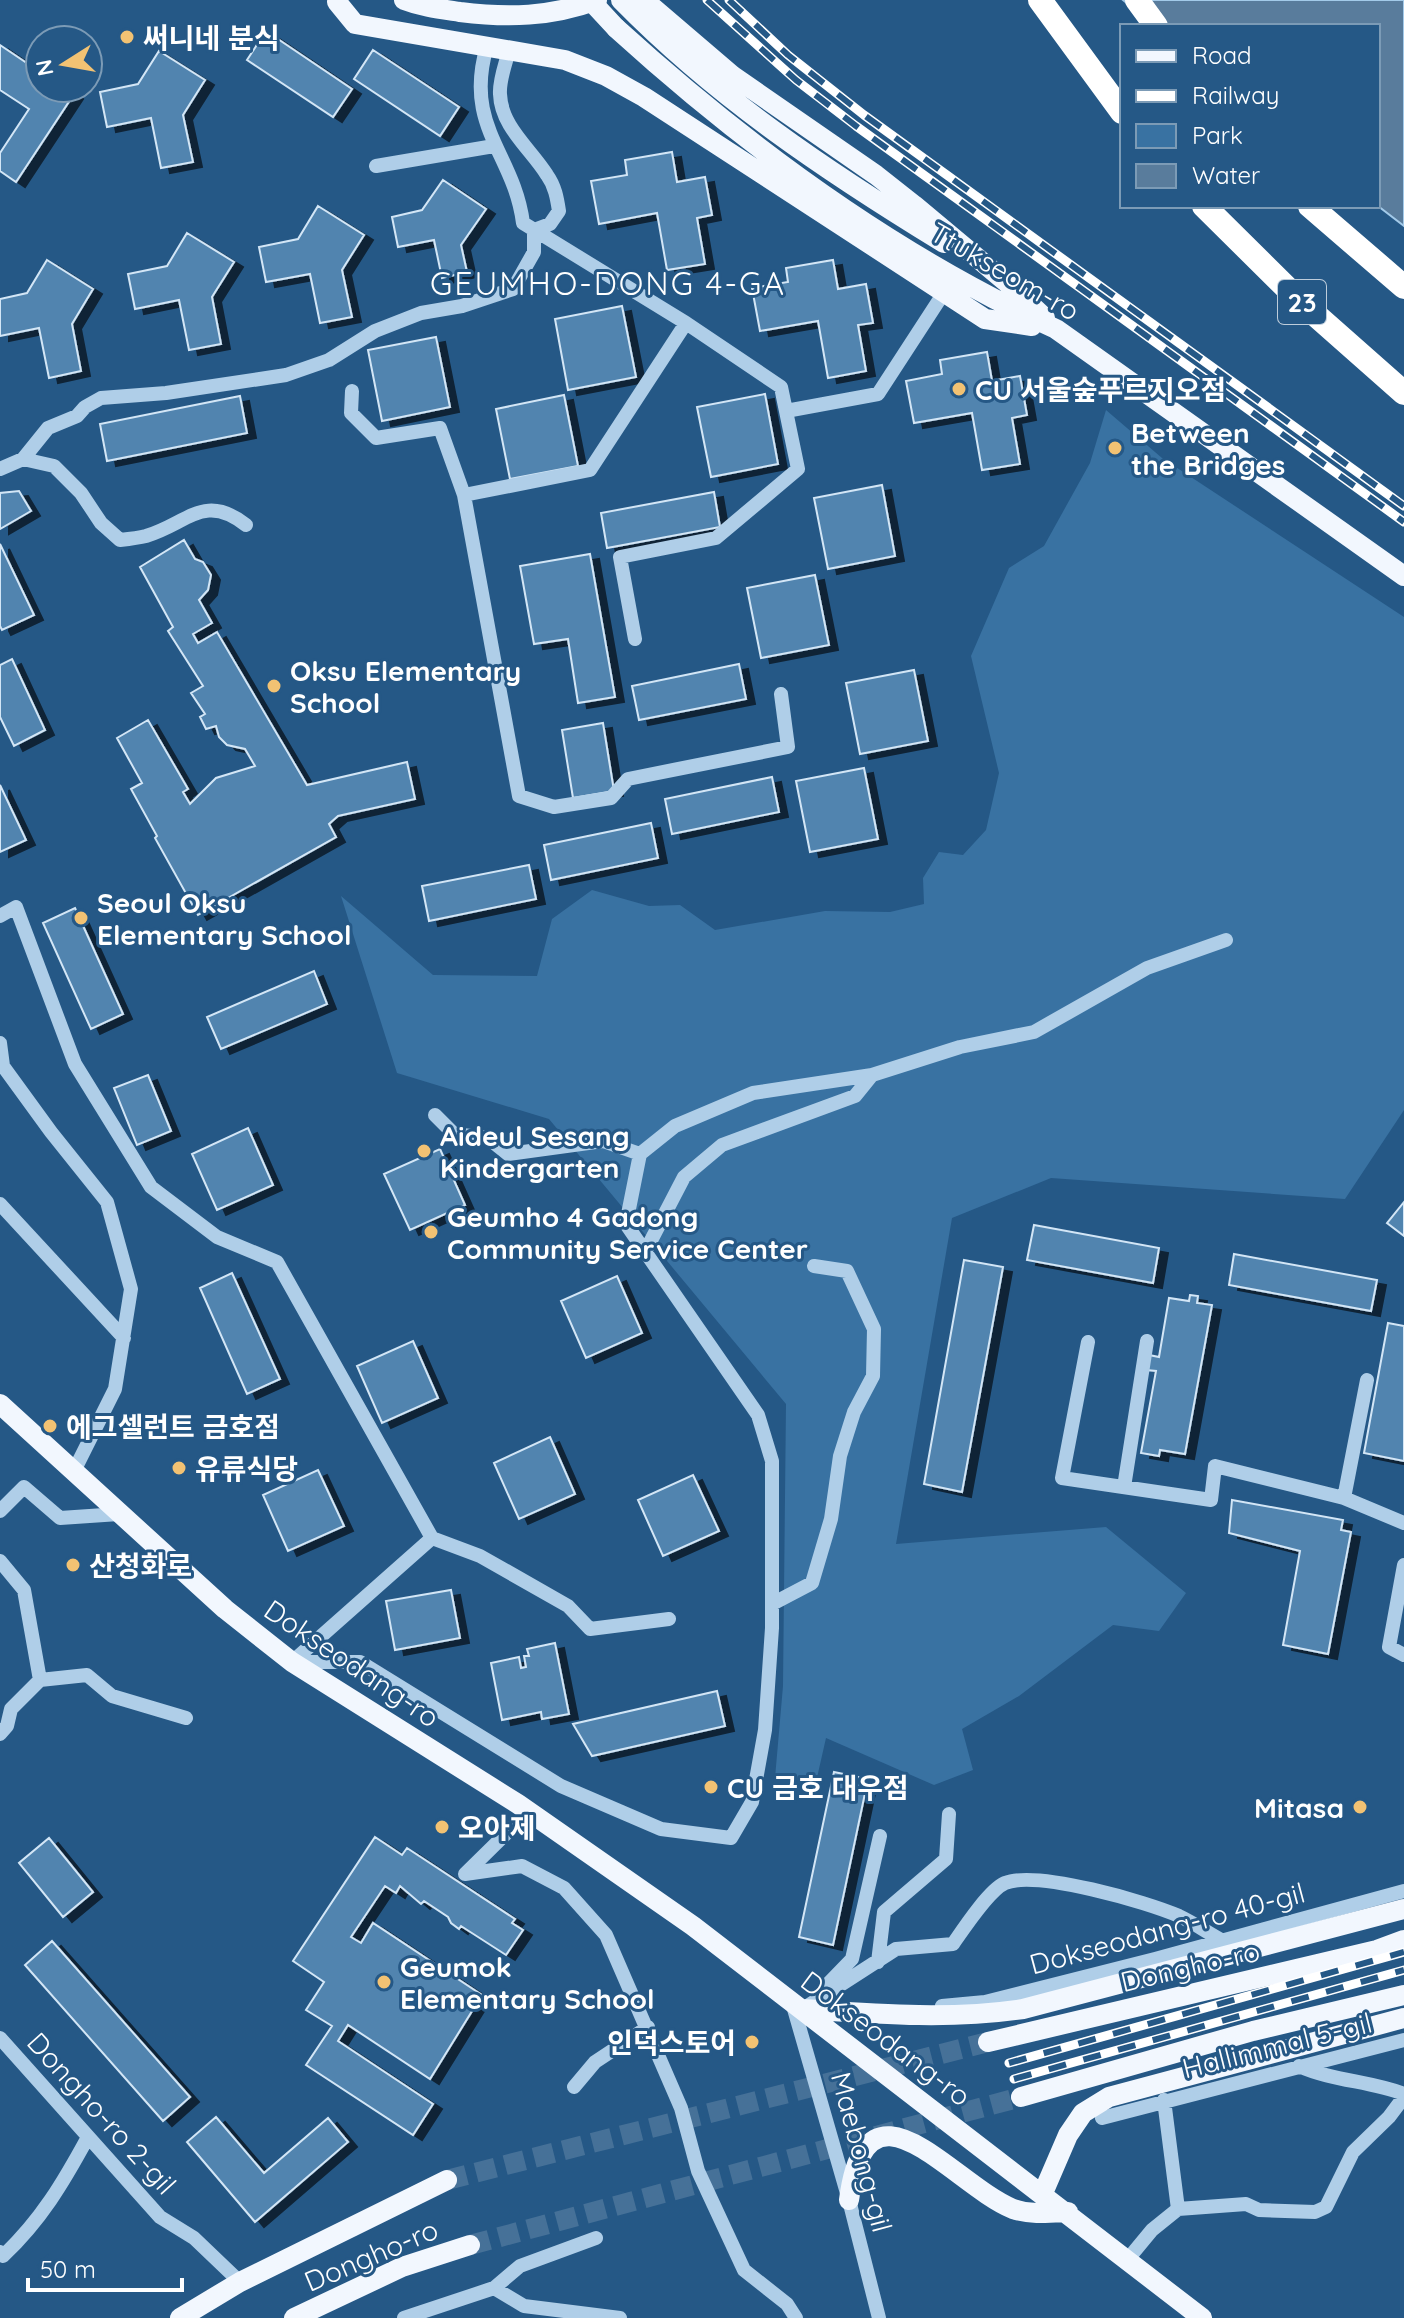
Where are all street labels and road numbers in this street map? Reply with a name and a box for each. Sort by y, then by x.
street label: Ttukseom-ro [924,214,1086,328]
road number: 23 [1278,280,1326,324]
street label: Dokseodang-ro [258,1592,446,1734]
street label: Dokseodang-ro 40-gil [1026,1874,1308,1982]
street label: Dongho-ro [1117,1933,1263,1999]
street label: Dokseodang-ro [794,1963,978,2113]
street label: Hallimmal 5-gil [1179,2005,1375,2085]
street label: Dongho-ro 2-gil [20,2025,184,2201]
street label: Maebong-gil [824,2068,900,2236]
street label: Dongho-ro [299,2211,443,2299]

